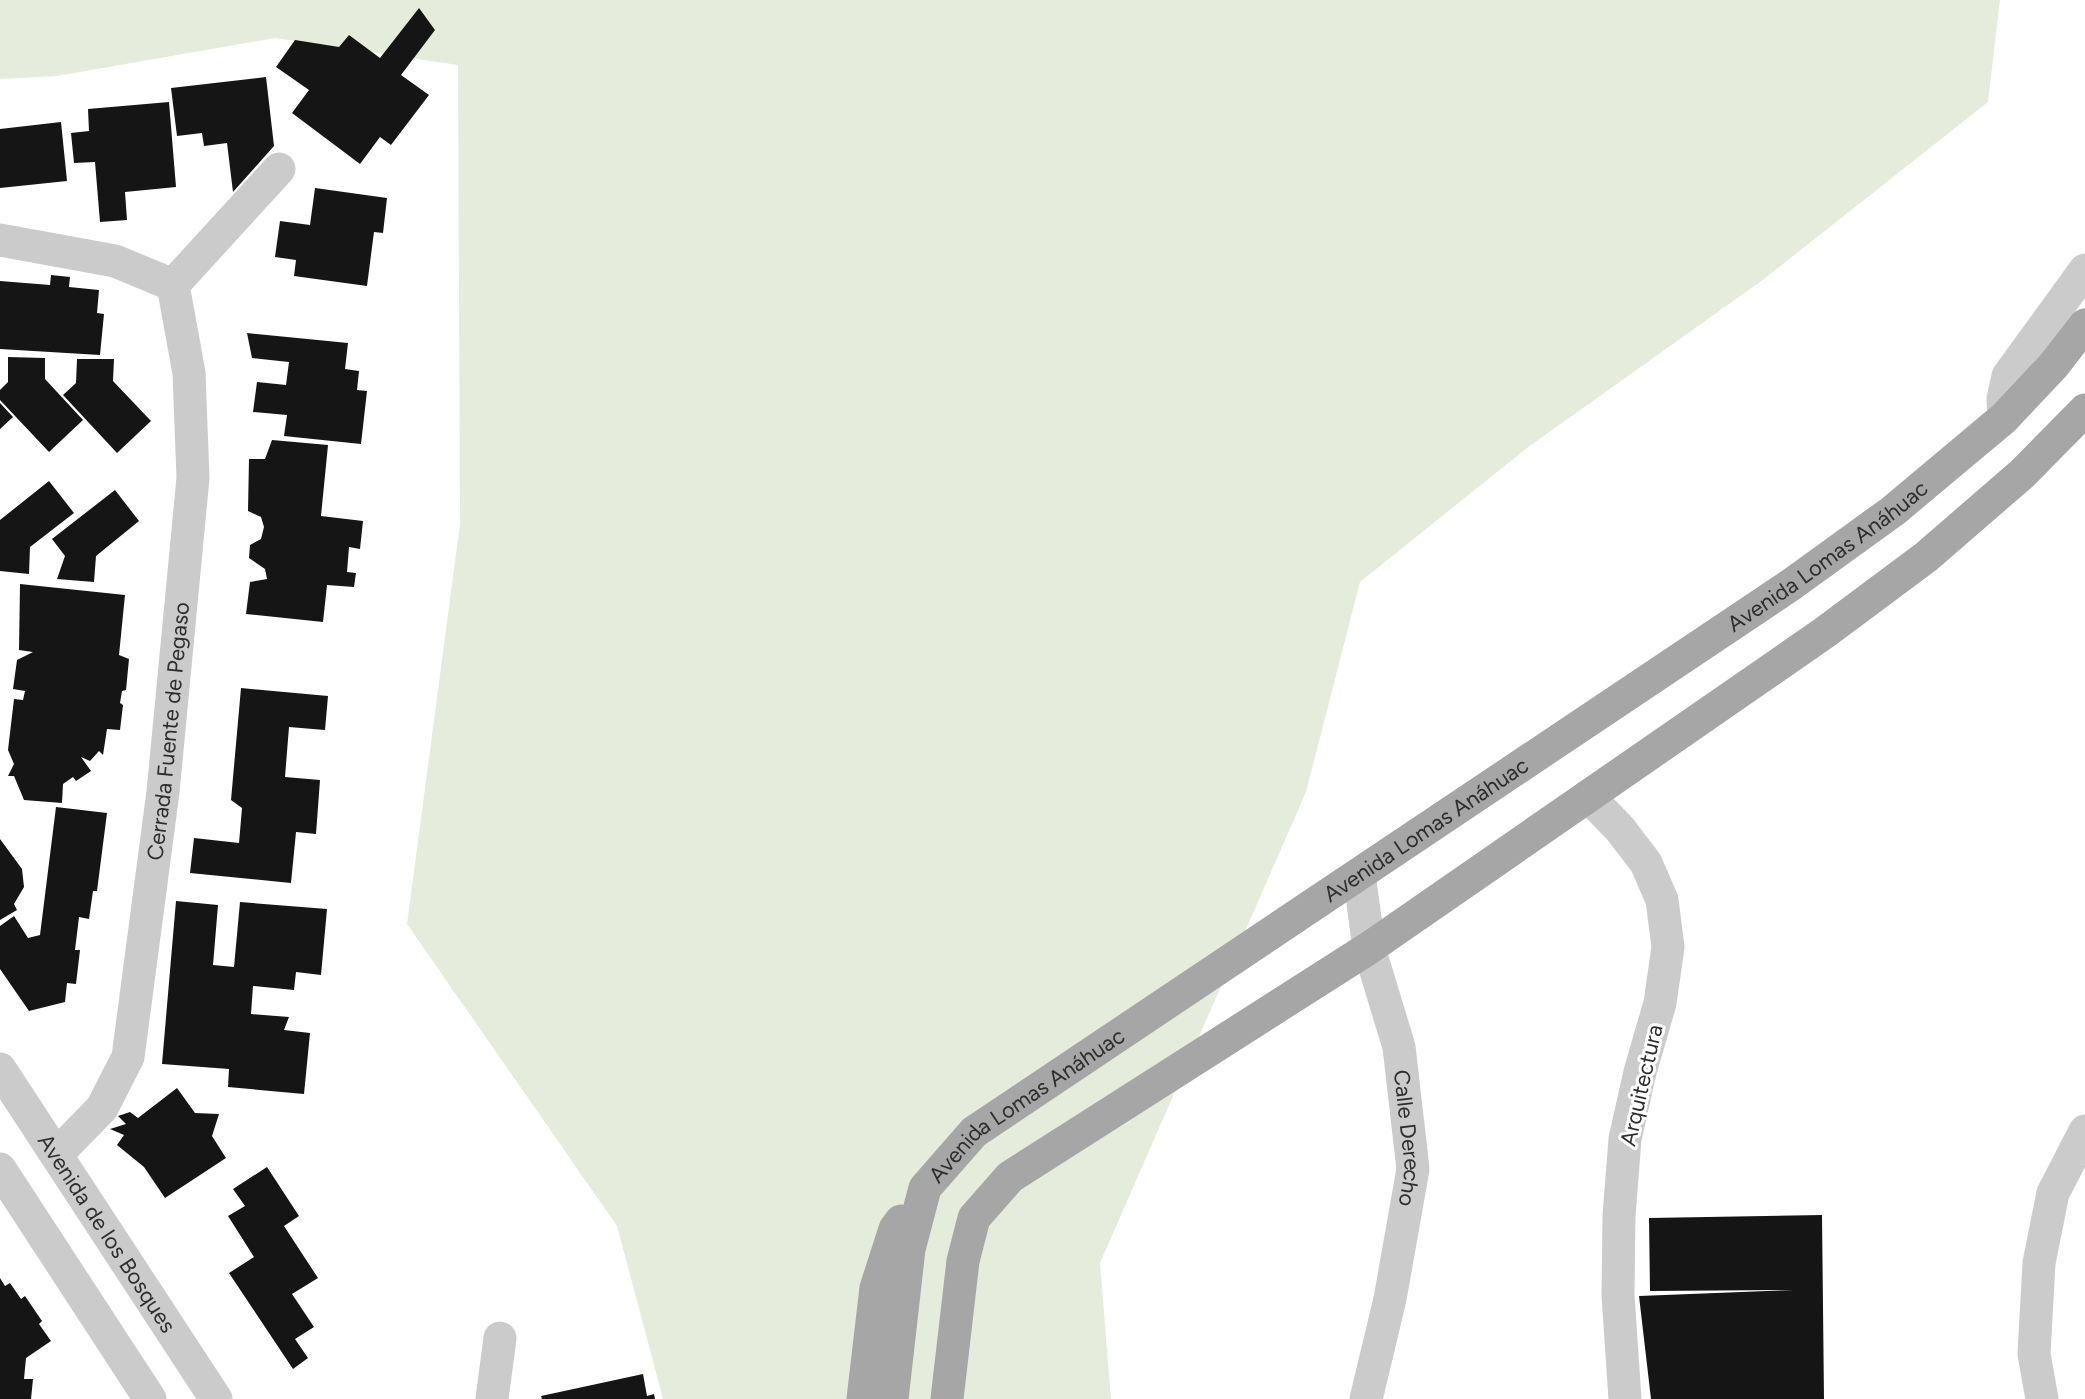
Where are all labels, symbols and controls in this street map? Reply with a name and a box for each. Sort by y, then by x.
street label: Avenida Lomas Anáhuac [1722,475,1933,638]
street label: Cerrada Fuente de Pegaso [141,601,195,862]
street label: Avenida Lomas Anáhuac [1318,752,1533,908]
street label: Avenida Lomas Anáhuac [923,1022,1130,1189]
street label: Arquitectura [1614,1022,1669,1148]
street label: Calle Derecho [1388,1068,1426,1209]
street label: Avenida de los Bosques [32,1129,182,1338]

